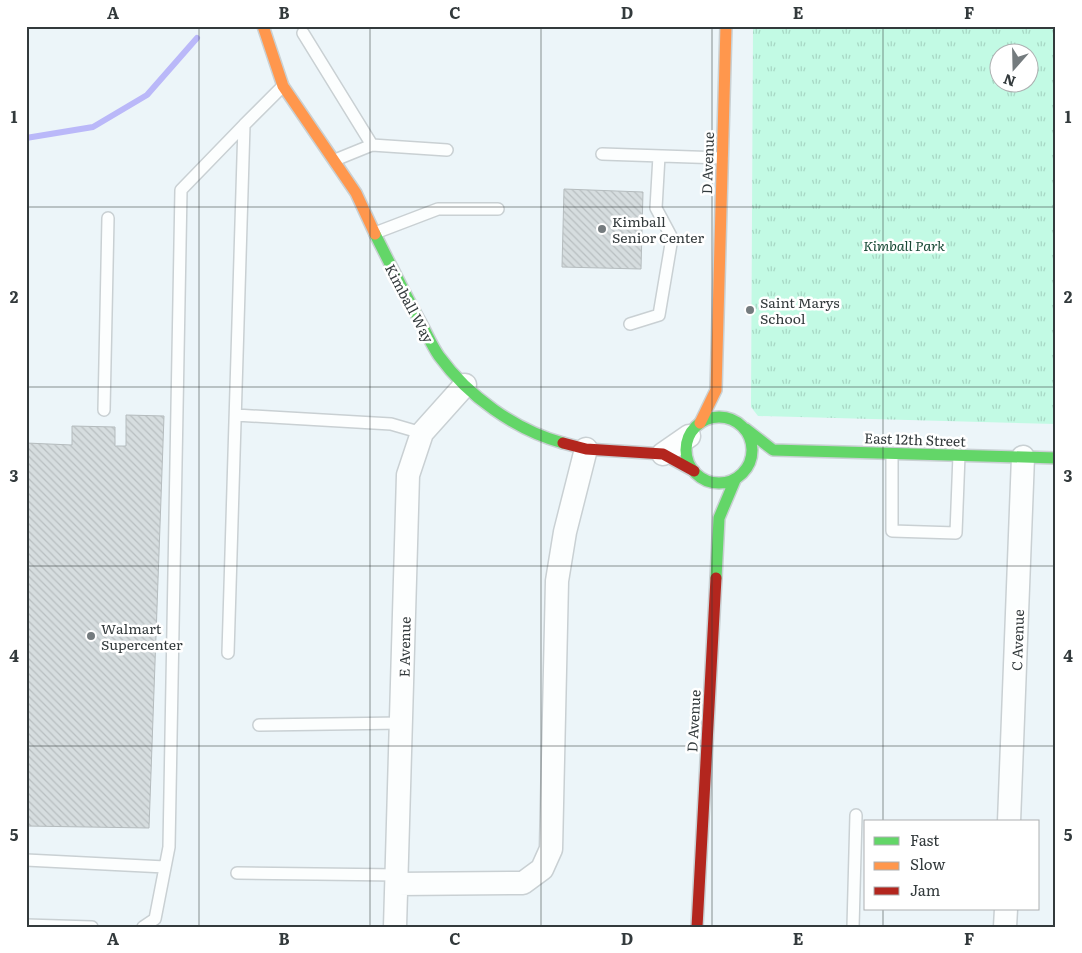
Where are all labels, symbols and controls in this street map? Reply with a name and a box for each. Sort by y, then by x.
text: A [107,0,119,24]
text: B [278,0,290,24]
text: C [449,0,461,24]
text: D [621,0,633,24]
text: E [793,0,804,24]
text: F [964,0,974,24]
north arrow [990,42,1040,92]
text: N [1000,70,1018,93]
text: 1 [11,104,18,128]
text: 1 [1065,104,1072,128]
street label: D Avenue [696,131,718,195]
place label: Kimball Senior Center [612,211,704,247]
marker: Kimball Senior Center [596,223,608,235]
park label: Kimball Park [863,235,945,255]
street label: Kimball Way [381,260,440,347]
text: 2 [10,284,19,308]
text: 2 [1064,284,1073,308]
place label: Saint Marys School [760,292,840,328]
marker: Saint Marys School [744,304,756,316]
street label: East 12th Street [864,427,966,451]
text: 3 [10,463,19,487]
text: 3 [1064,463,1073,487]
street label: C Avenue [1006,609,1028,671]
street label: E Avenue [393,616,415,678]
place label: Walmart Supercenter [101,618,183,654]
marker: Walmart Supercenter [85,630,97,642]
text: 4 [9,643,19,667]
text: 4 [1063,643,1073,667]
street label: D Avenue [681,689,705,753]
legend [864,820,1040,910]
text: 5 [10,822,19,846]
text: 5 [1064,822,1073,846]
text: Fast [910,828,939,851]
text: Slow [910,852,945,875]
text: Jam [910,878,941,901]
text: A [107,926,119,950]
text: B [278,926,290,950]
text: C [449,926,461,950]
text: D [621,926,633,950]
text: E [793,926,804,950]
text: F [964,926,974,950]

